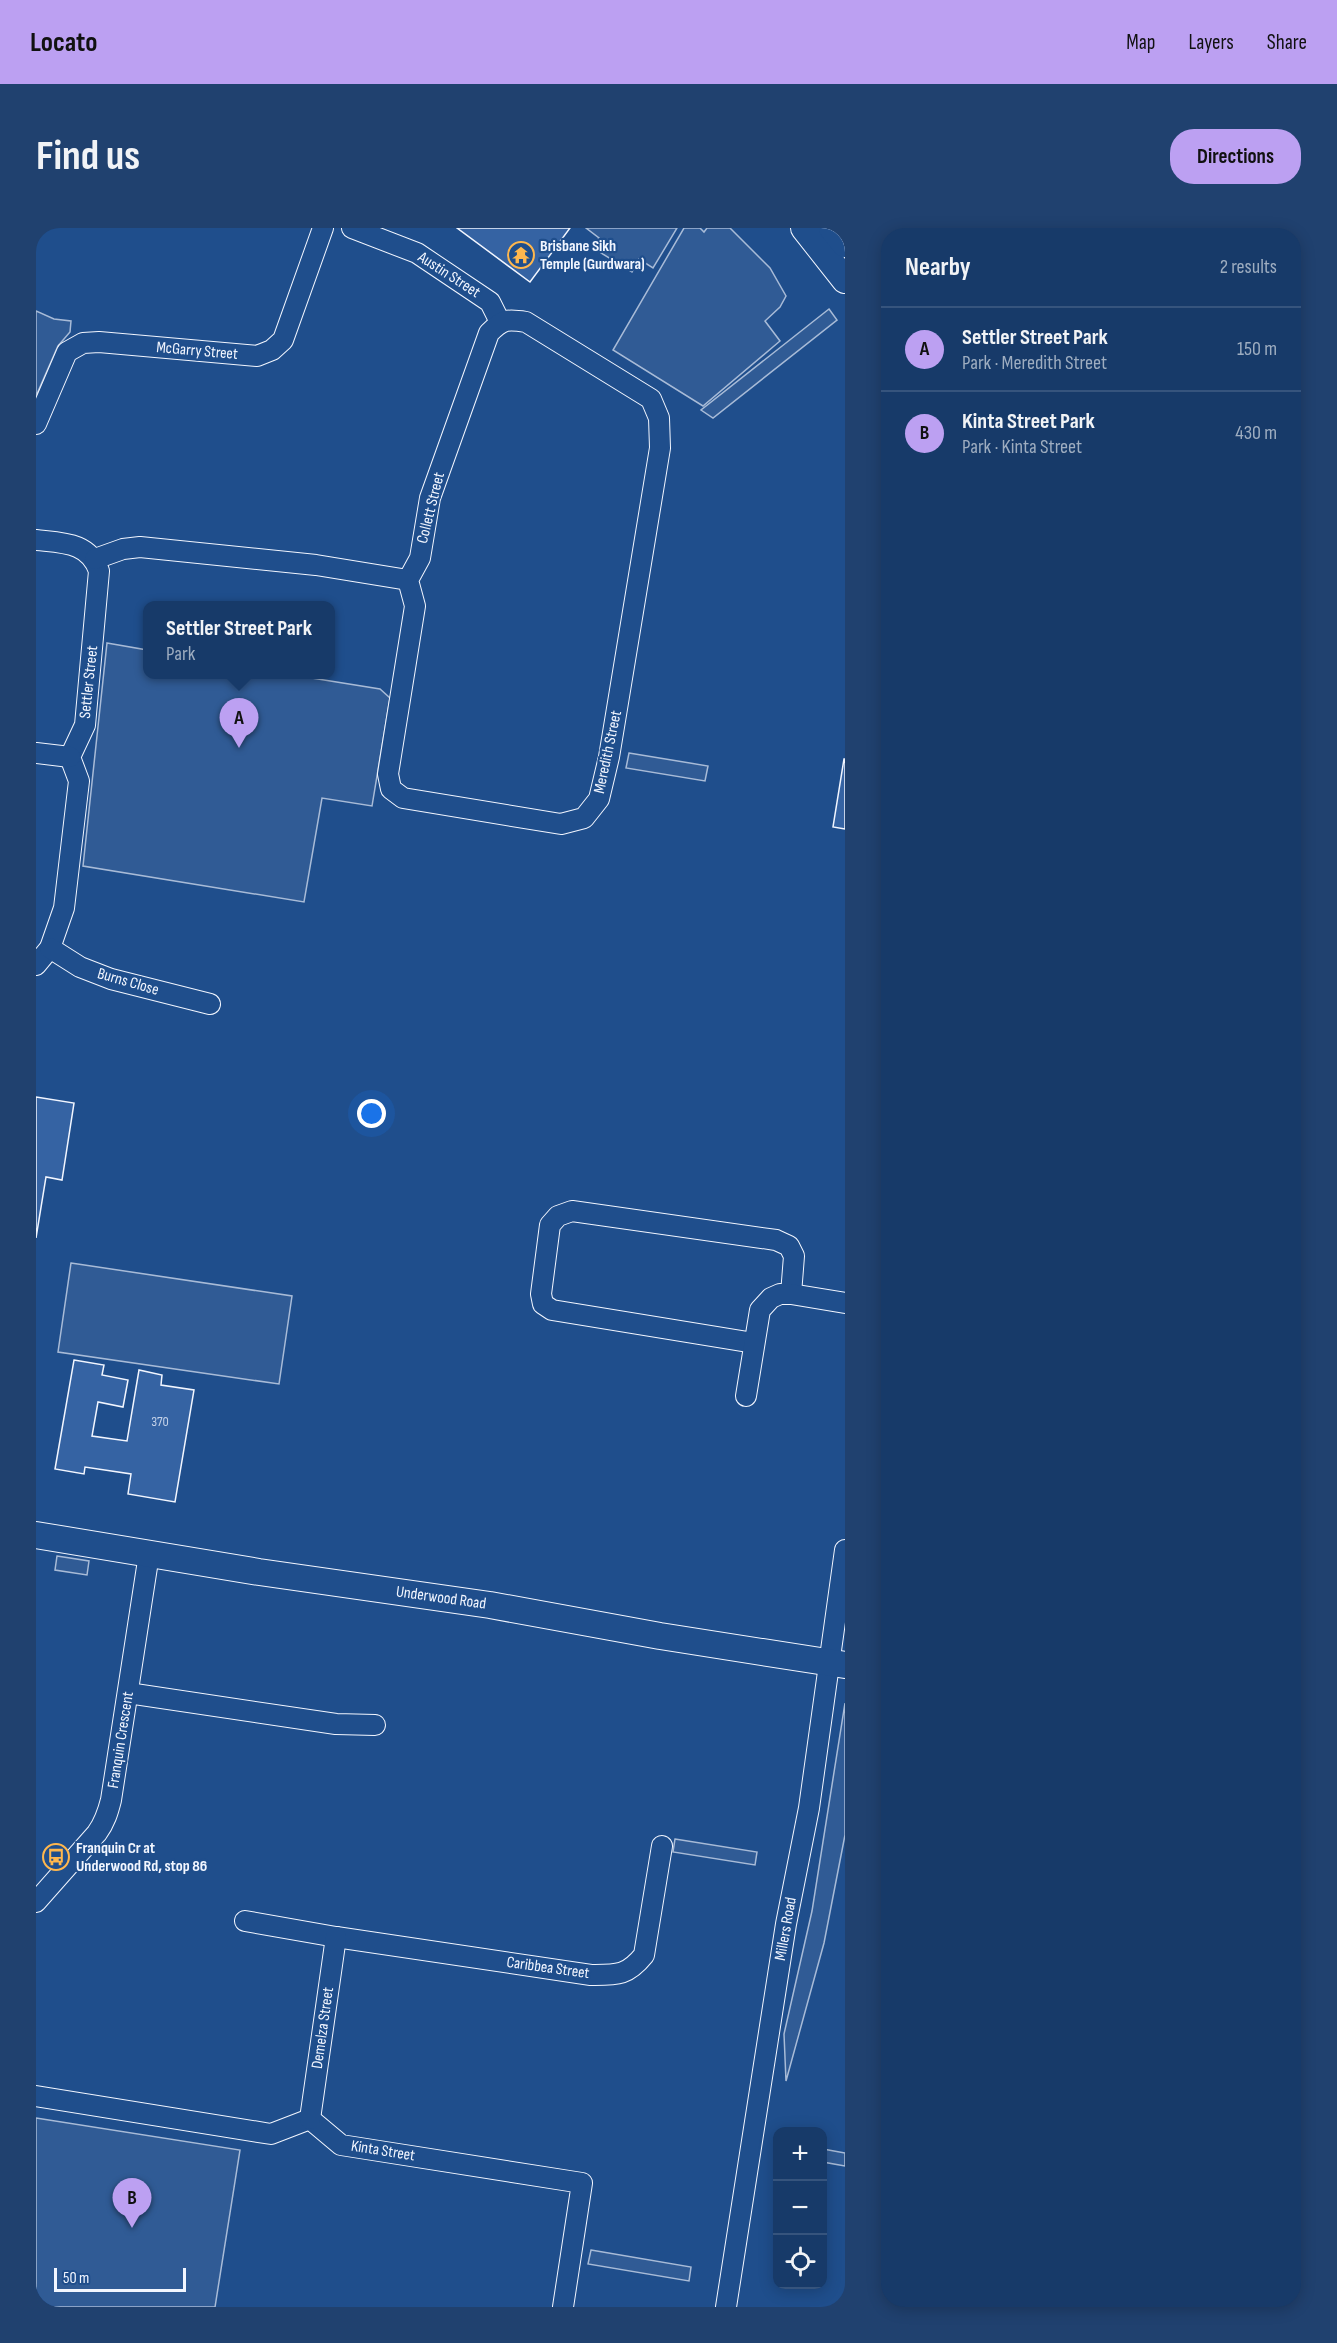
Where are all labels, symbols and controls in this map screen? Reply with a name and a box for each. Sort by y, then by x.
text: Locato [30,26,97,59]
text: Map [1126,30,1155,55]
text: Layers [1188,30,1234,55]
text: Share [1267,30,1307,55]
button: Directions [1170,129,1301,184]
text: Find us [36,131,140,182]
place label: Brisbane Sikh Temple (Gurdwara) [540,237,645,274]
temple icon: Brisbane Sikh Temple (Gurdwara) [506,240,536,270]
street label: Austin Street [414,247,484,302]
text: Nearby [905,252,971,283]
text: 2 results [1220,255,1277,279]
text: Settler Street Park [962,324,1108,351]
text: A [920,337,929,361]
text: 150 m [1237,337,1277,361]
street label: McGarry Street [155,338,239,364]
text: Park · Meredith Street [962,351,1107,375]
text: Kinta Street Park [962,408,1095,435]
text: B [920,421,929,445]
text: 430 m [1235,421,1277,445]
text: Park · Kinta Street [962,435,1082,459]
street label: Collett Street [413,470,449,546]
popup [143,601,335,679]
text: Settler Street Park [166,615,312,642]
text: Park [166,642,195,666]
street label: Settler Street [76,644,102,719]
pin: A [220,698,258,748]
street label: Meredith Street [590,709,626,795]
street label: Burns Close [95,964,161,1000]
your location [357,1099,386,1128]
house number: 370 [151,1413,169,1430]
street label: Underwood Road [395,1582,487,1614]
street label: Franquin Crescent [104,1690,138,1790]
place label: Franquin Cr at Underwood Rd, stop 86 [76,1839,207,1876]
bus stop icon: Franquin Cr at Underwood Rd, stop 86 [41,1842,71,1872]
street label: Millers Road [771,1896,801,1962]
street label: Caribbea Street [505,1953,591,1983]
street label: Demelza Street [308,1986,338,2070]
map controls [773,2127,827,2289]
button: + [773,2127,827,2181]
street label: Kinta Street [350,2137,416,2165]
pin: B [112,2178,152,2228]
button: − [773,2181,827,2235]
button: locate [773,2235,827,2289]
scale bar [54,2265,186,2292]
text: 50 m [63,2269,89,2288]

